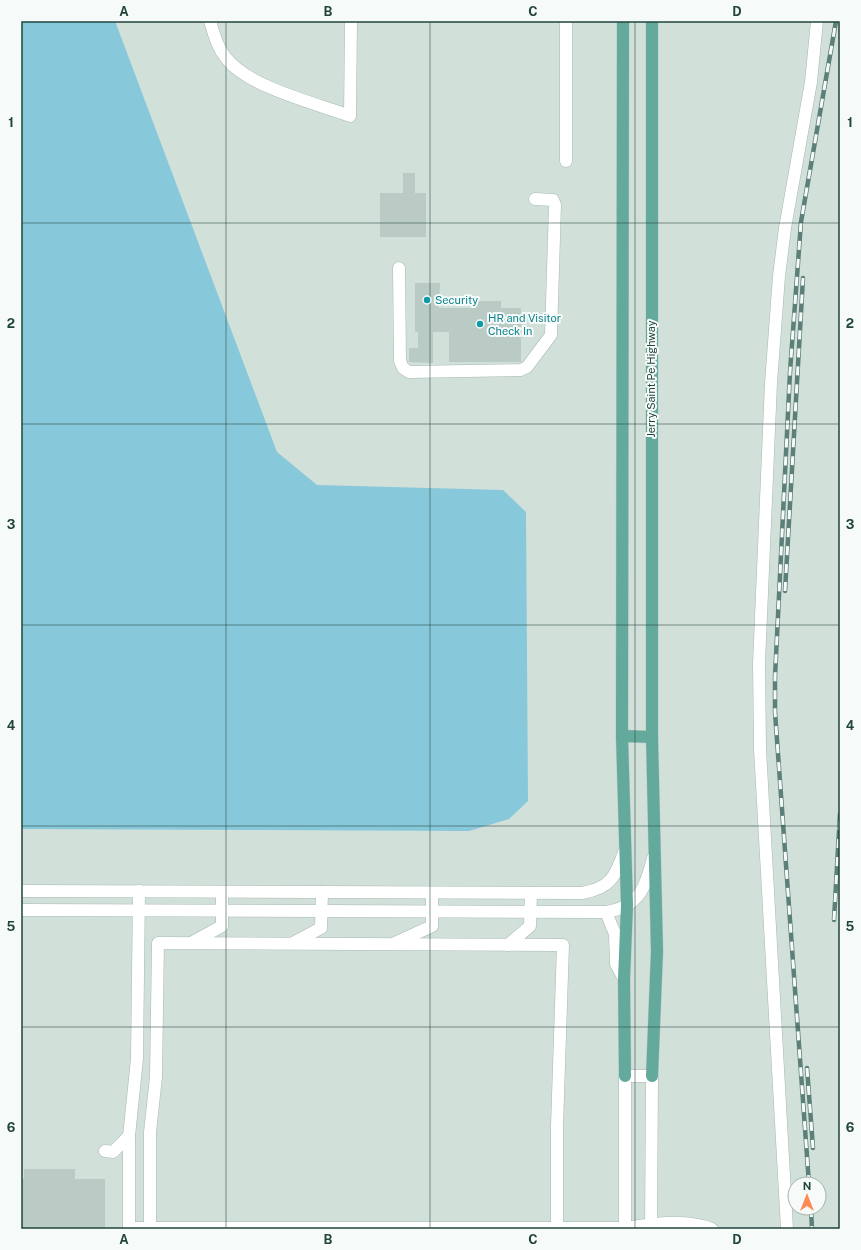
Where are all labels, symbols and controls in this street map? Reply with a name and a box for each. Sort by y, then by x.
text: A [119,4,129,19]
text: B [324,4,333,19]
text: C [528,4,538,19]
text: D [732,4,742,19]
text: 1 [8,115,14,130]
text: 1 [847,115,853,130]
place label: Security [435,294,478,306]
marker: Security [422,295,432,305]
place label: HR and Visitor Check In [488,312,561,337]
text: 2 [7,316,15,331]
text: 2 [846,316,854,331]
marker: HR and Visitor Check In [475,319,485,329]
street label: Jerry Saint Pe Highway [645,320,657,438]
text: 3 [7,517,16,532]
text: 3 [846,517,855,532]
text: 4 [7,718,16,733]
text: 4 [846,718,855,733]
text: 5 [7,919,16,934]
text: 5 [846,919,855,934]
text: 6 [7,1120,16,1135]
text: 6 [846,1120,855,1135]
north arrow [787,1176,827,1216]
text: N [803,1180,811,1192]
text: A [119,1232,129,1247]
text: B [324,1232,333,1247]
text: C [528,1232,538,1247]
text: D [732,1232,742,1247]

